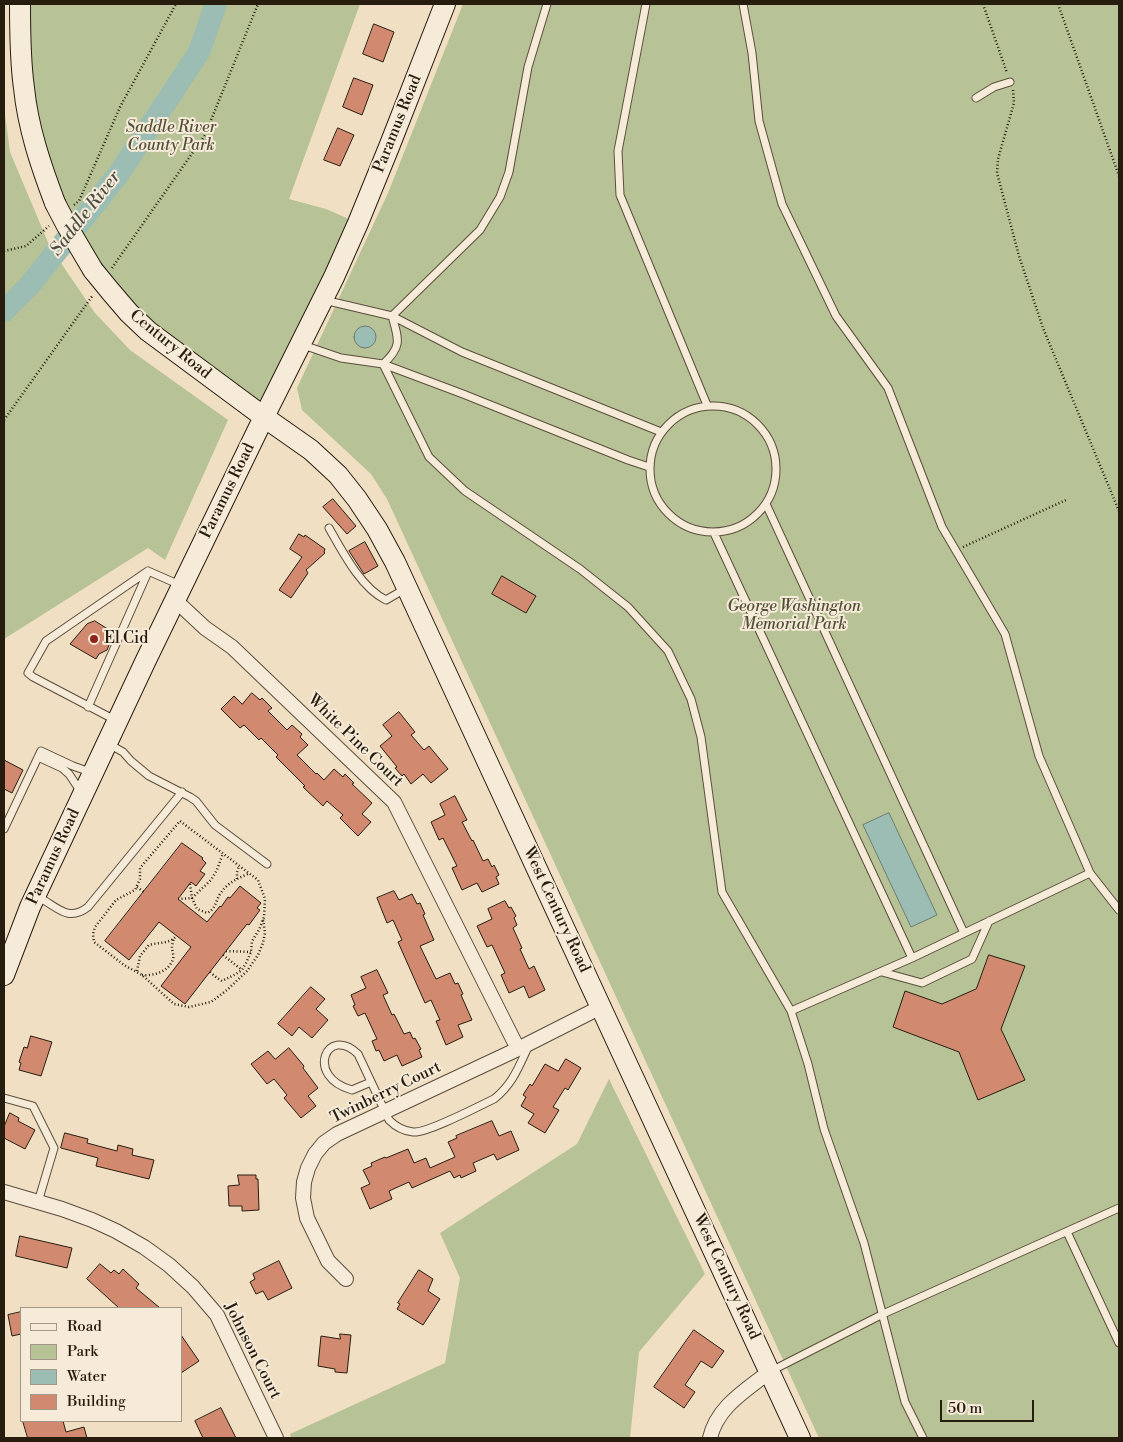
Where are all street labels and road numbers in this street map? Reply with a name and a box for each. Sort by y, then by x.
street label: Paramus Road [370,72,426,176]
street label: Century Road [125,306,215,384]
street label: Paramus Road [197,440,259,542]
street label: White Pine Court [303,691,407,791]
street label: Paramus Road [23,806,85,908]
street label: West Century Road [518,844,594,976]
street label: Twinberry Court [328,1058,444,1128]
street label: West Century Road [688,1211,764,1343]
street label: Johnson Court [219,1299,285,1403]

